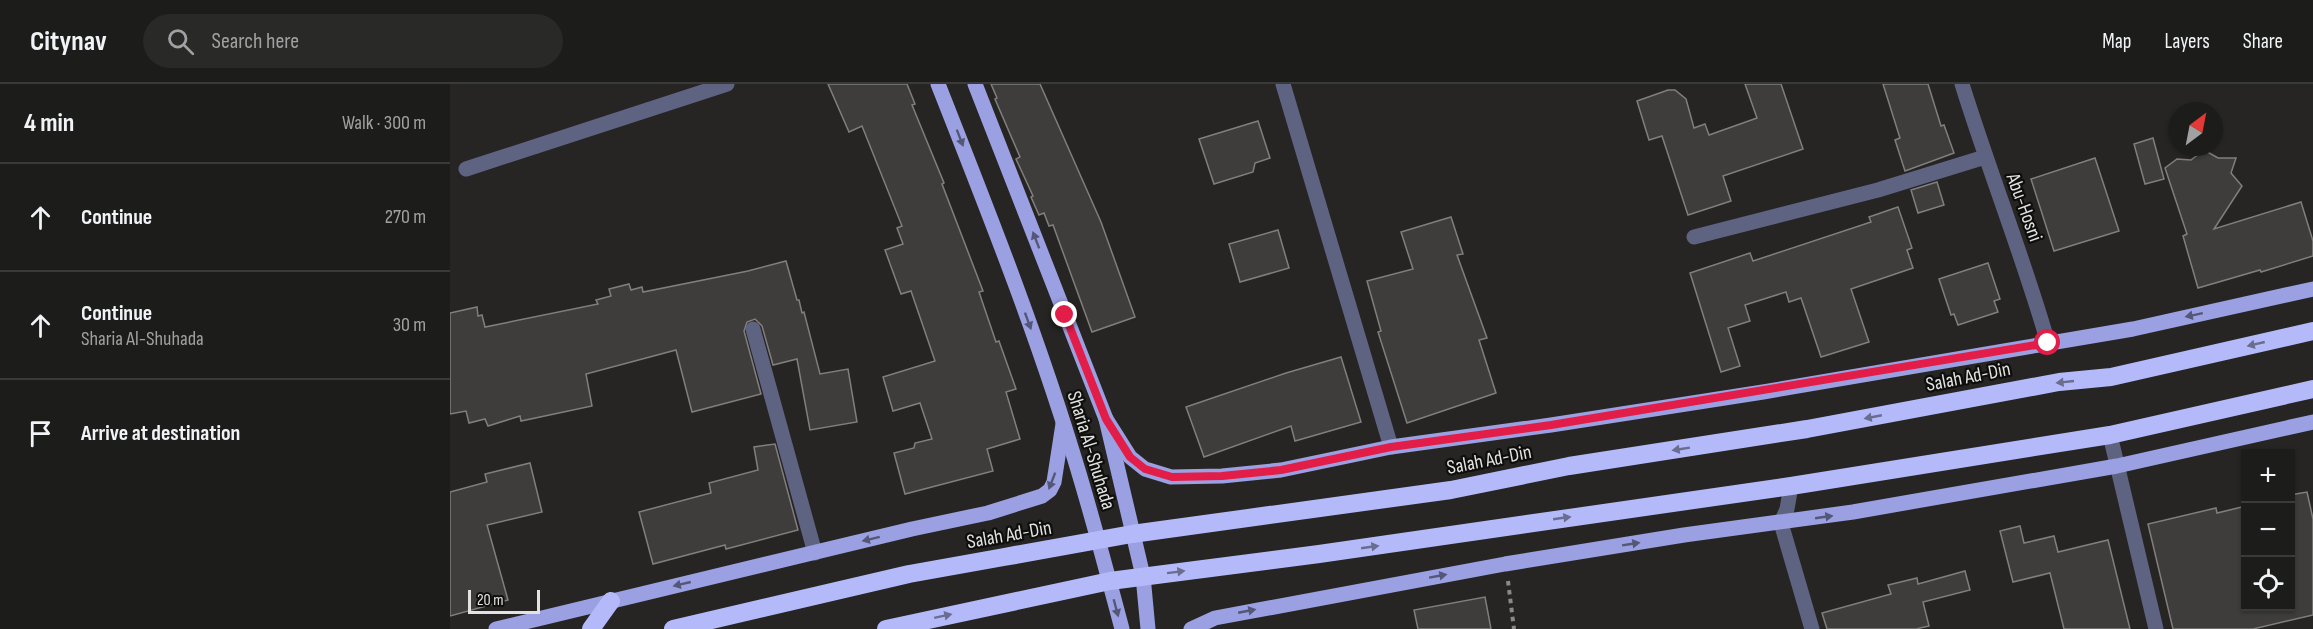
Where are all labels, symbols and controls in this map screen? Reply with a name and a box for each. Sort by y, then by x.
search box [143,14,563,68]
text: Citynav [30,25,107,58]
icon: search [164,25,197,58]
text: Search here [212,28,299,55]
text: Map [2102,29,2131,54]
text: Layers [2164,29,2210,54]
text: Share [2243,29,2283,54]
north arrow [2169,102,2223,156]
text: 4 min [24,108,74,139]
text: Walk · 300 m [342,111,426,135]
one-way arrow [955,130,965,148]
street label: Abu-Hosni [2000,169,2047,245]
icon: ahead [24,201,57,234]
text: Continue [81,204,152,231]
text: 270 m [385,205,426,229]
one-way arrow [1031,231,1040,249]
text: Continue [81,300,152,327]
route end [1051,301,1077,327]
icon: ahead [24,309,57,342]
one-way arrow [2185,311,2204,320]
one-way arrow [1023,312,1033,330]
text: 30 m [393,313,426,337]
text: Sharia Al-Shuhada [81,327,204,351]
route start [2034,329,2060,355]
one-way arrow [2247,340,2265,350]
street label: Salah Ad-Din [1924,357,2012,397]
one-way arrow [2055,377,2074,386]
street label: Sharia Al-Shuhada [1062,388,1120,512]
one-way arrow [1863,413,1882,422]
icon: arrive [24,417,57,450]
text: Arrive at destination [81,420,240,447]
street label: Salah Ad-Din [1445,440,1533,480]
one-way arrow [1671,445,1690,454]
map controls [2241,449,2295,611]
button: + [2241,449,2295,503]
one-way arrow [1047,473,1057,491]
button: − [2241,503,2295,557]
one-way arrow [1814,512,1833,521]
one-way arrow [1553,514,1572,523]
street label: Salah Ad-Din [965,516,1053,554]
one-way arrow [862,535,881,545]
one-way arrow [1621,539,1640,548]
one-way arrow [1360,542,1379,551]
button: locate [2241,557,2295,611]
one-way arrow [1167,567,1186,577]
one-way arrow [1429,572,1448,581]
one-way arrow [672,580,691,590]
scale bar [468,587,540,614]
text: 20 m [477,591,504,610]
one-way arrow [1112,598,1122,617]
one-way arrow [1237,606,1256,615]
one-way arrow [934,611,953,621]

